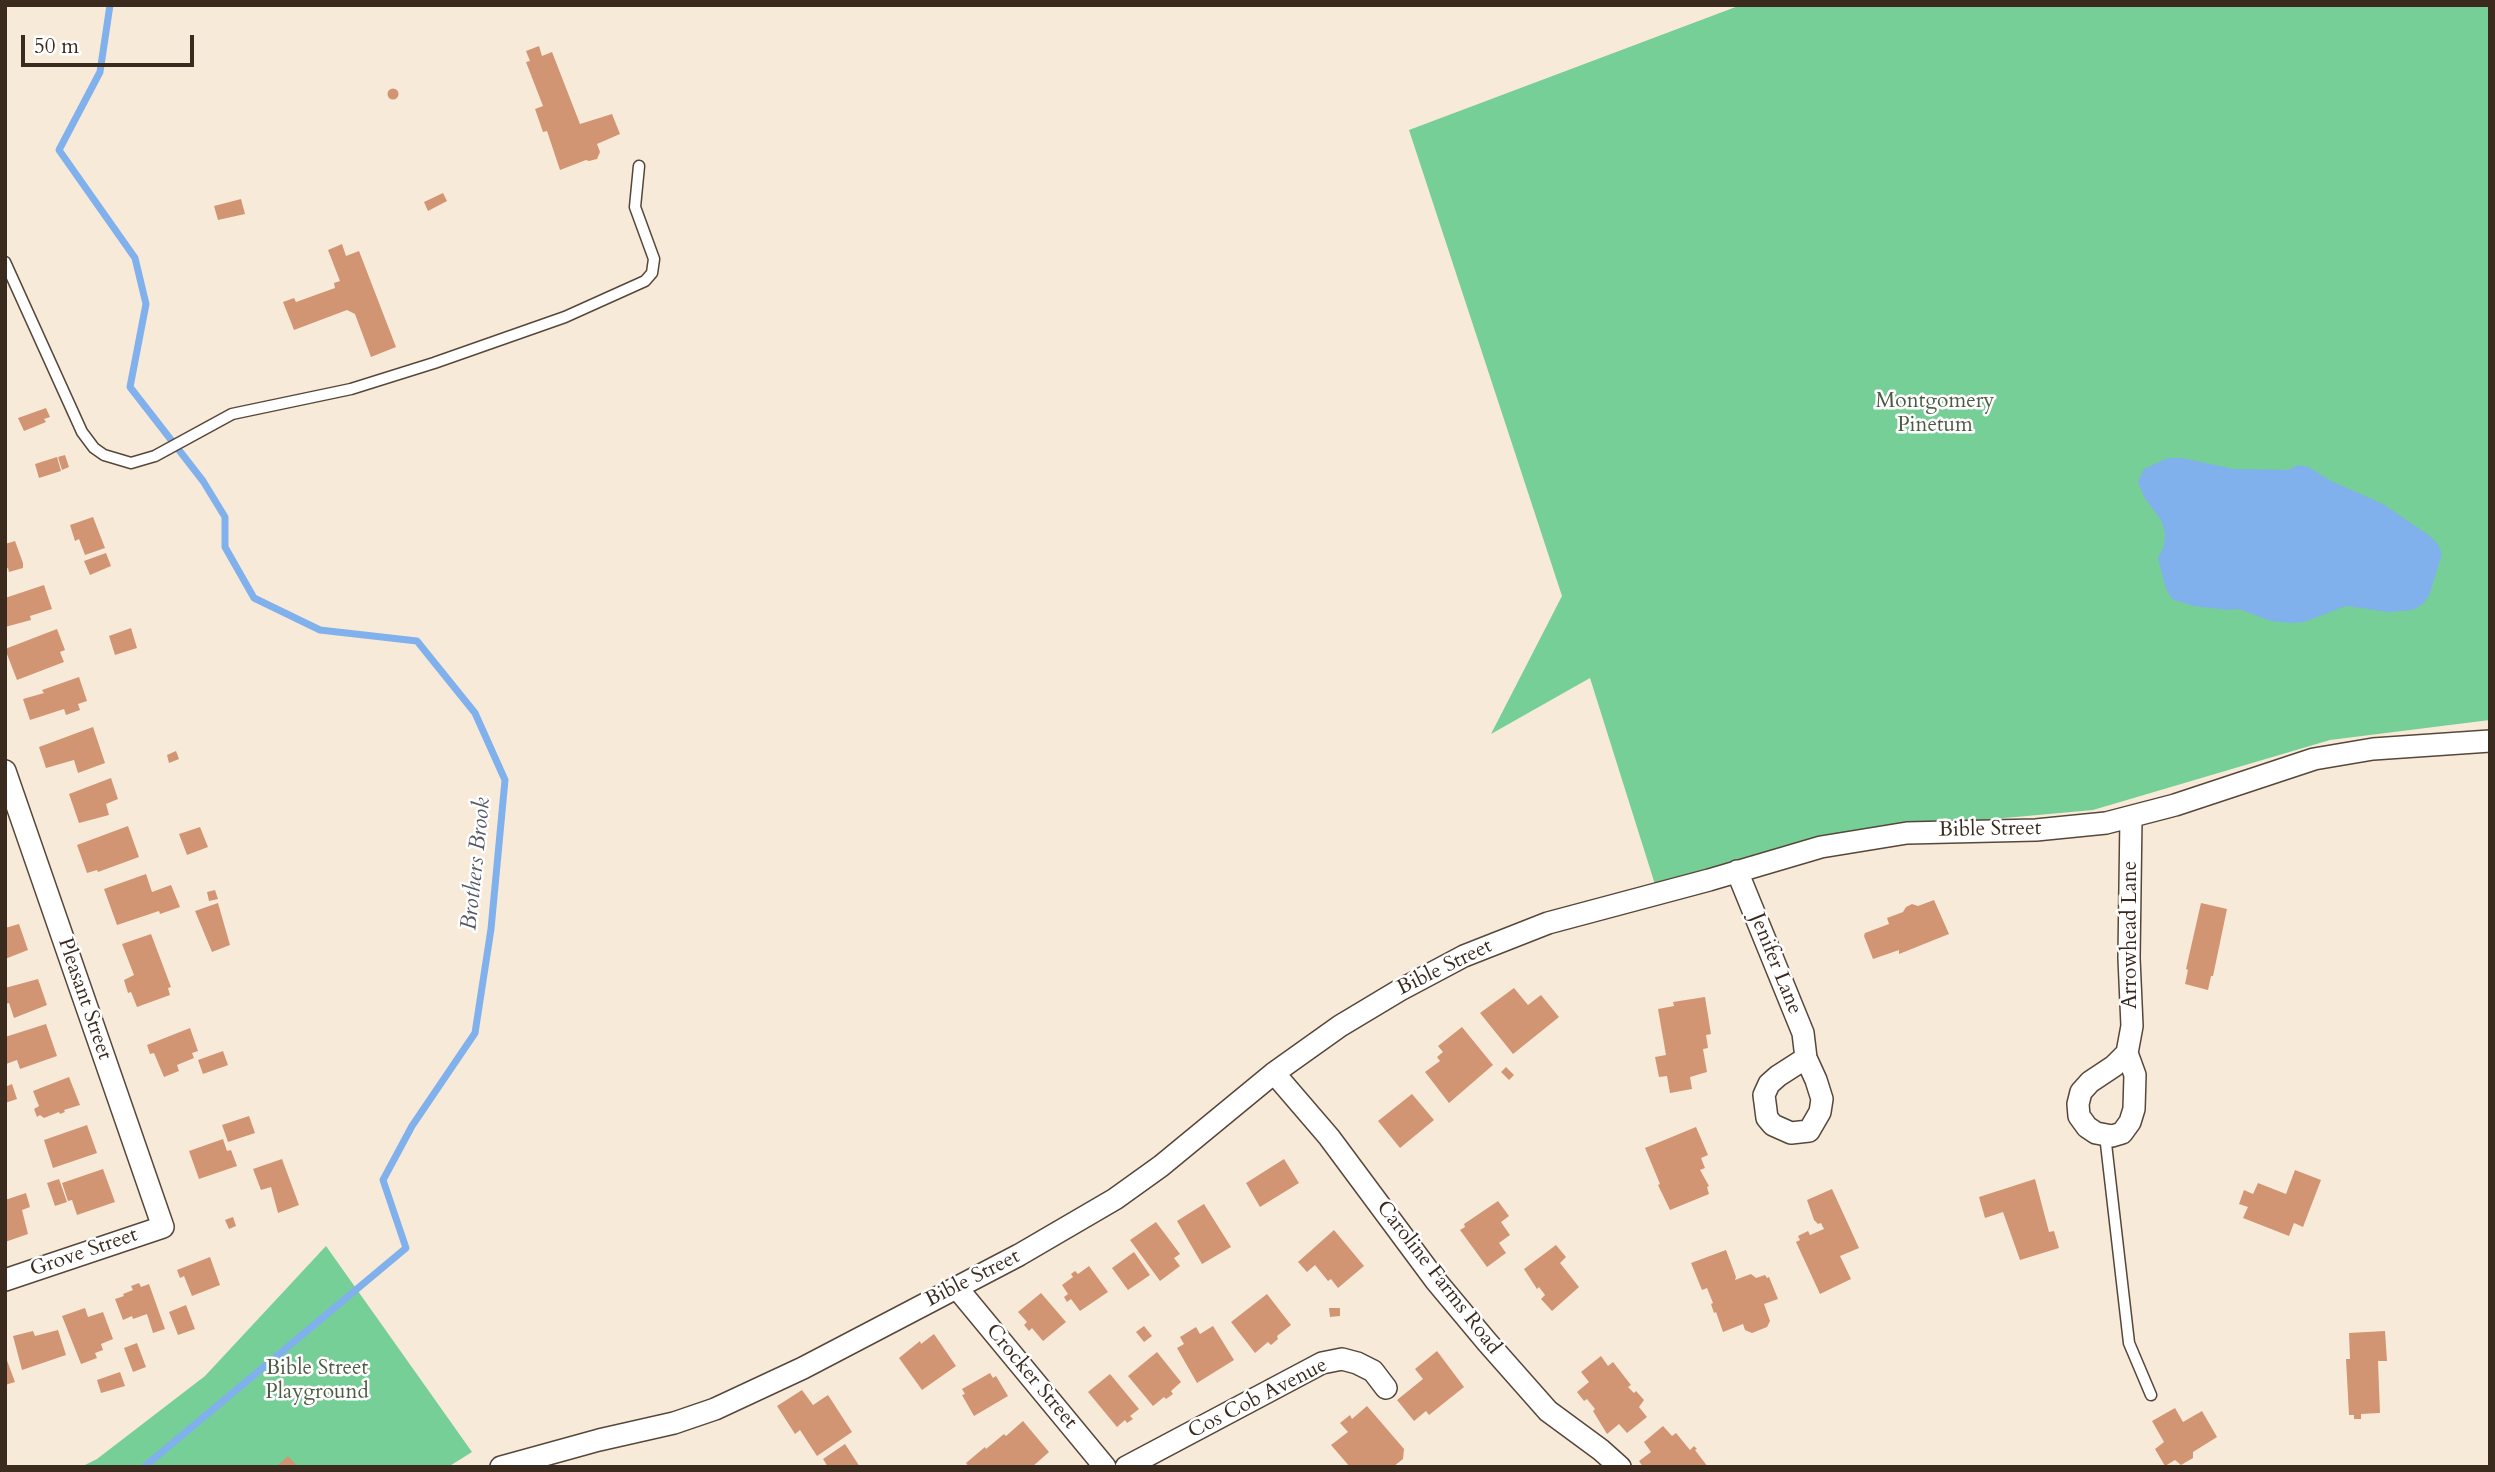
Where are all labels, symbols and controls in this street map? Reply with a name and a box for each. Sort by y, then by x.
scale bar [24,21,198,65]
text: 50 m [34,32,79,61]
park label: Montgomery Pinetum [1876,389,1994,439]
water label: Brothers Brook [456,796,498,932]
street label: Bible Street [1939,817,2041,843]
street label: Arrowhead Lane [2118,861,2144,1009]
street label: Jenifer Lane [1743,910,1807,1018]
street label: Bible Street [1393,934,1497,1002]
street label: Pleasant Street [51,935,117,1063]
street label: Caroline Farms Road [1370,1196,1506,1360]
street label: Grove Street [27,1223,141,1283]
street label: Bible Street [922,1245,1024,1313]
street label: Crocker Street [980,1319,1082,1435]
street label: Cos Cob Avenue [1184,1353,1332,1445]
park label: Bible Street Playground [265,1356,369,1406]

